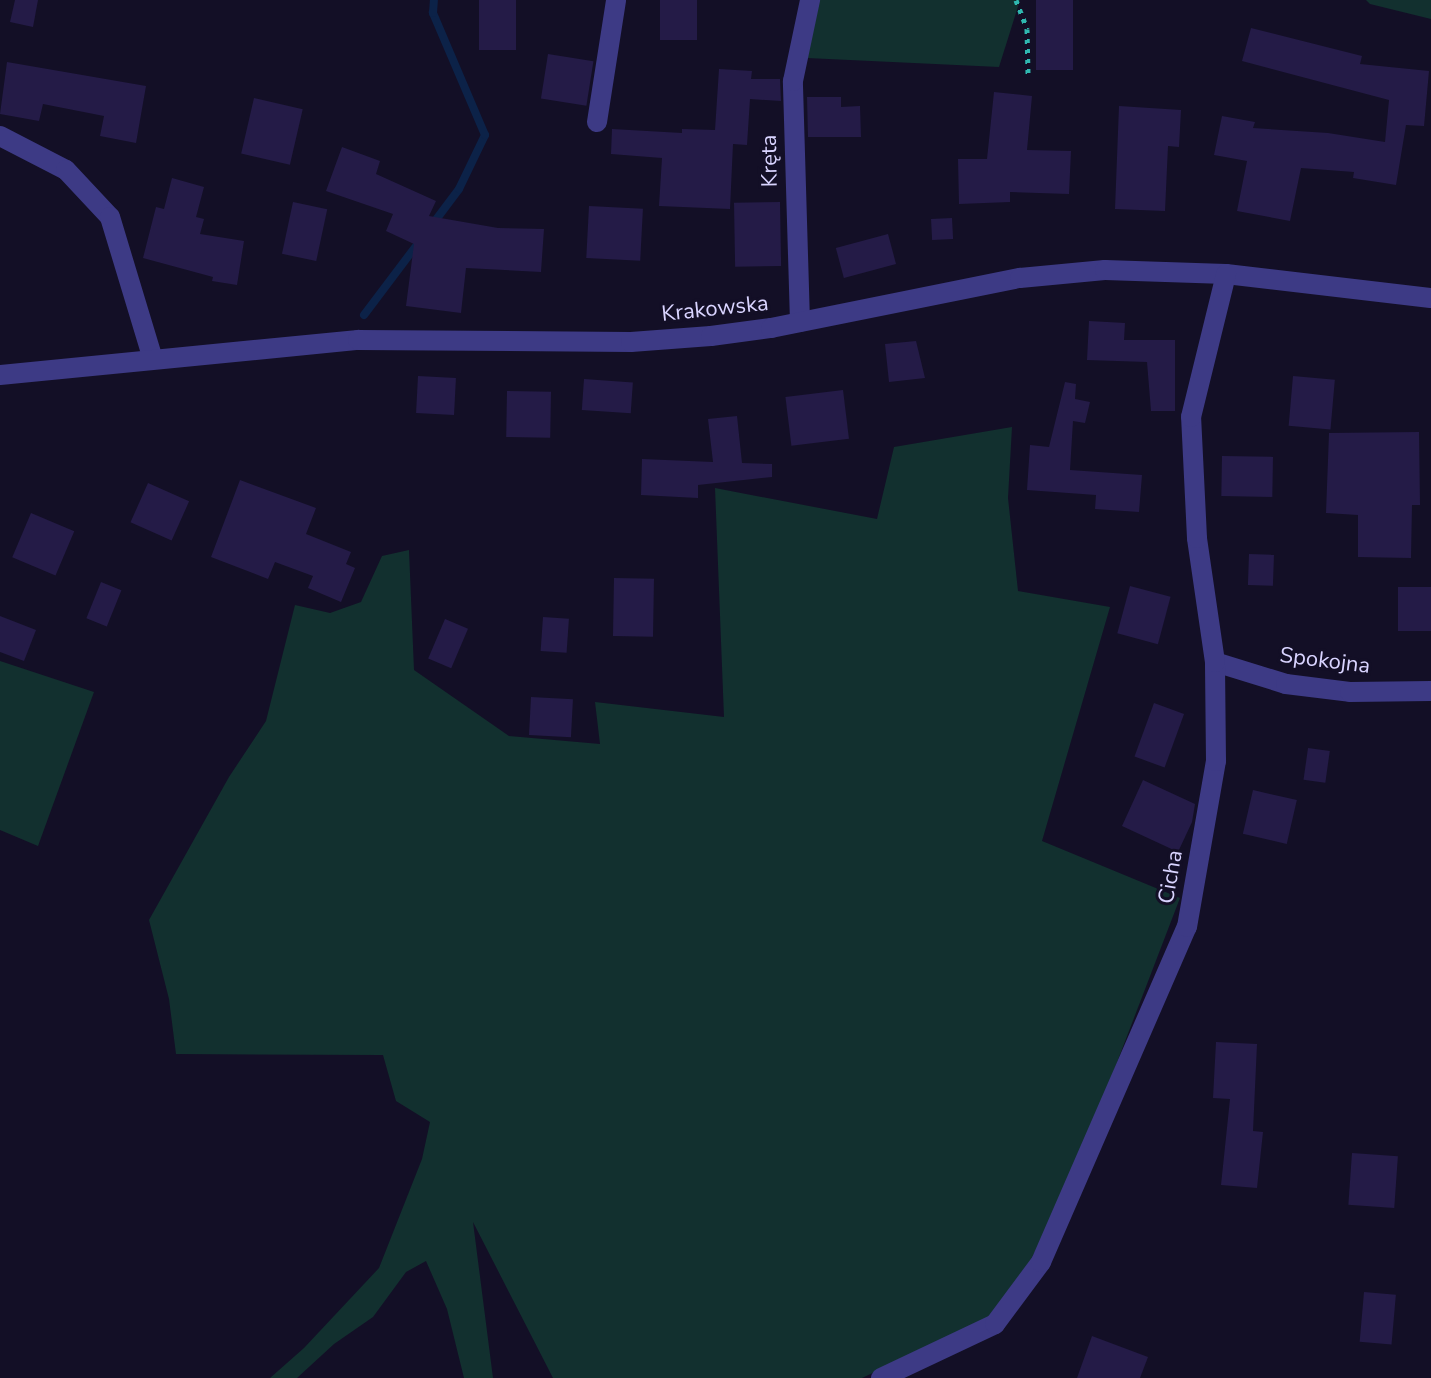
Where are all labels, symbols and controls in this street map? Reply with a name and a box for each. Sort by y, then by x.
street label: Kręta [756,135,784,187]
street label: Krakowska [660,290,770,328]
street label: Spokojna [1278,642,1372,680]
street label: Cicha [1153,848,1189,906]

